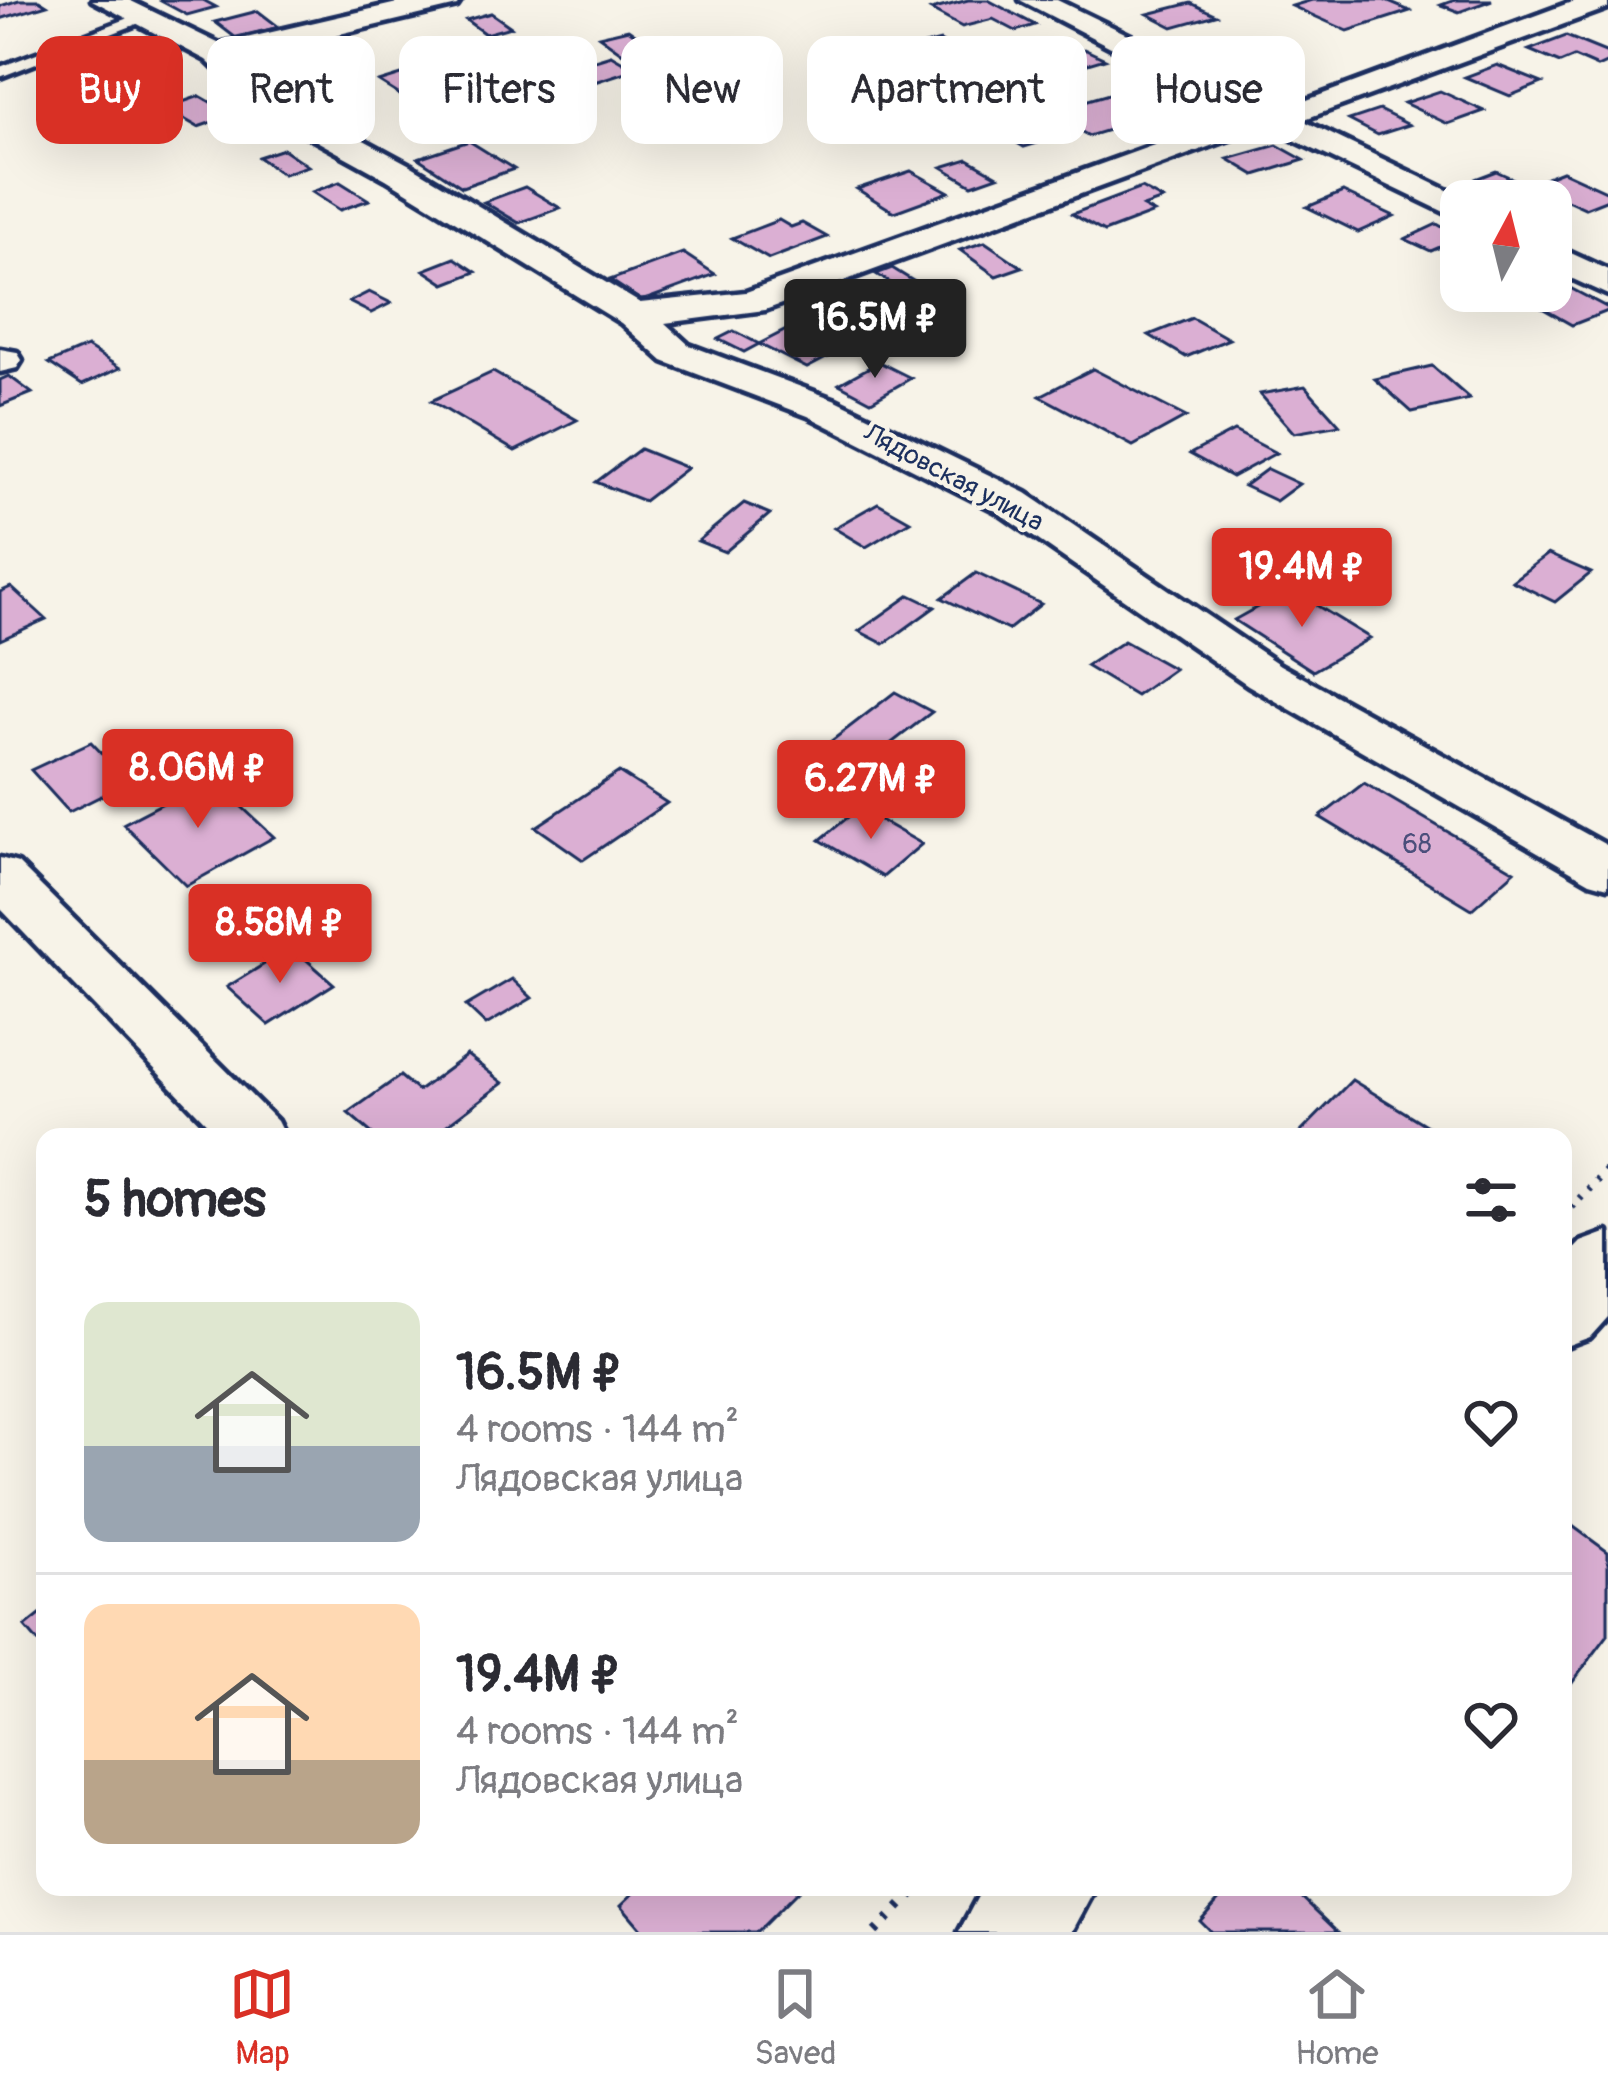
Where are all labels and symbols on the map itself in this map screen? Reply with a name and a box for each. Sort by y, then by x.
north arrow [1440,180,1572,312]
pin: 16.5M ₽ [764,279,986,381]
street label: Лядовская улица [857,416,1049,539]
pin: 19.4M ₽ [1191,528,1413,630]
pin: 8.06M ₽ [87,729,309,831]
pin: 6.27M ₽ [760,740,982,842]
house number: 68 [1402,828,1432,861]
pin: 8.58M ₽ [169,884,391,986]

